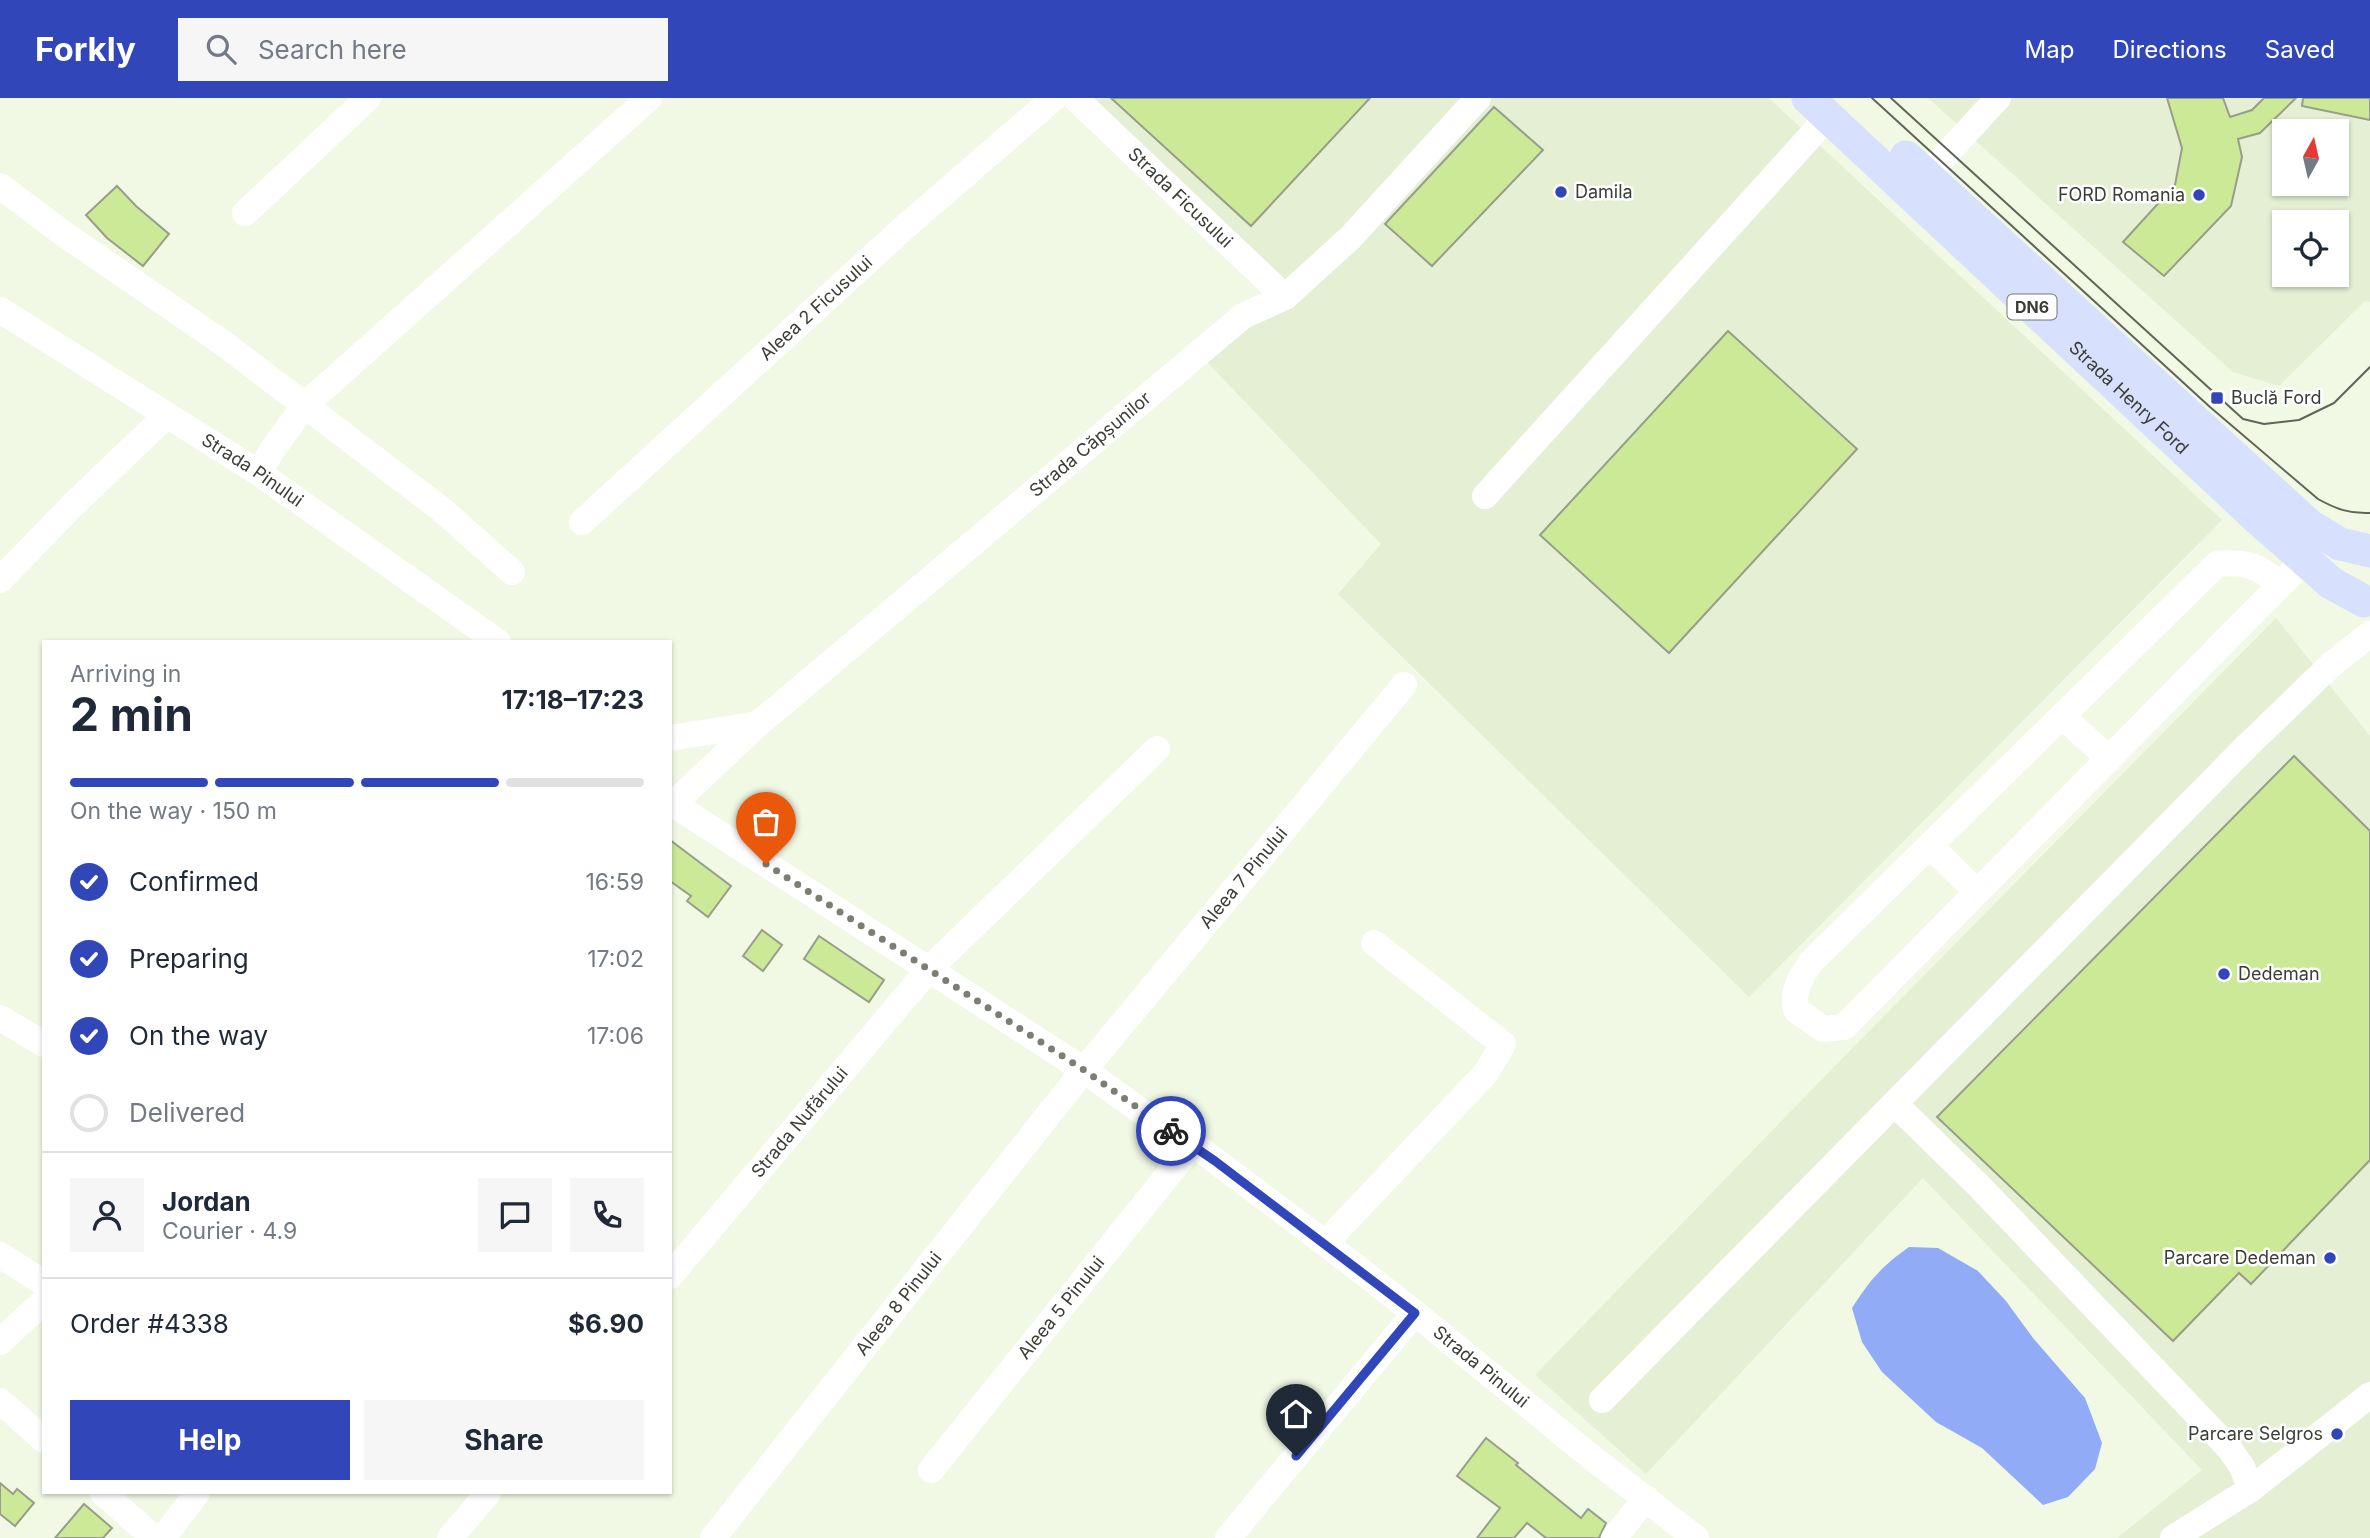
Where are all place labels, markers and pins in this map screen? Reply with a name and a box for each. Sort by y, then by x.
place label: Damila [1575,181,1633,202]
marker: Damila [1553,184,1569,200]
place label: FORD Romania [2058,184,2185,205]
marker: FORD Romania [2191,187,2207,203]
place label: Buclă Ford [2231,387,2321,408]
marker: Buclă Ford [2209,390,2225,406]
pin [736,792,796,864]
place label: Dedeman [2238,963,2320,984]
marker: Dedeman [2216,966,2232,982]
place label: Parcare Dedeman [2164,1247,2316,1268]
marker: Parcare Dedeman [2322,1250,2338,1266]
pin [1266,1384,1326,1456]
place label: Parcare Selgros [2188,1423,2323,1444]
marker: Parcare Selgros [2329,1426,2345,1442]

